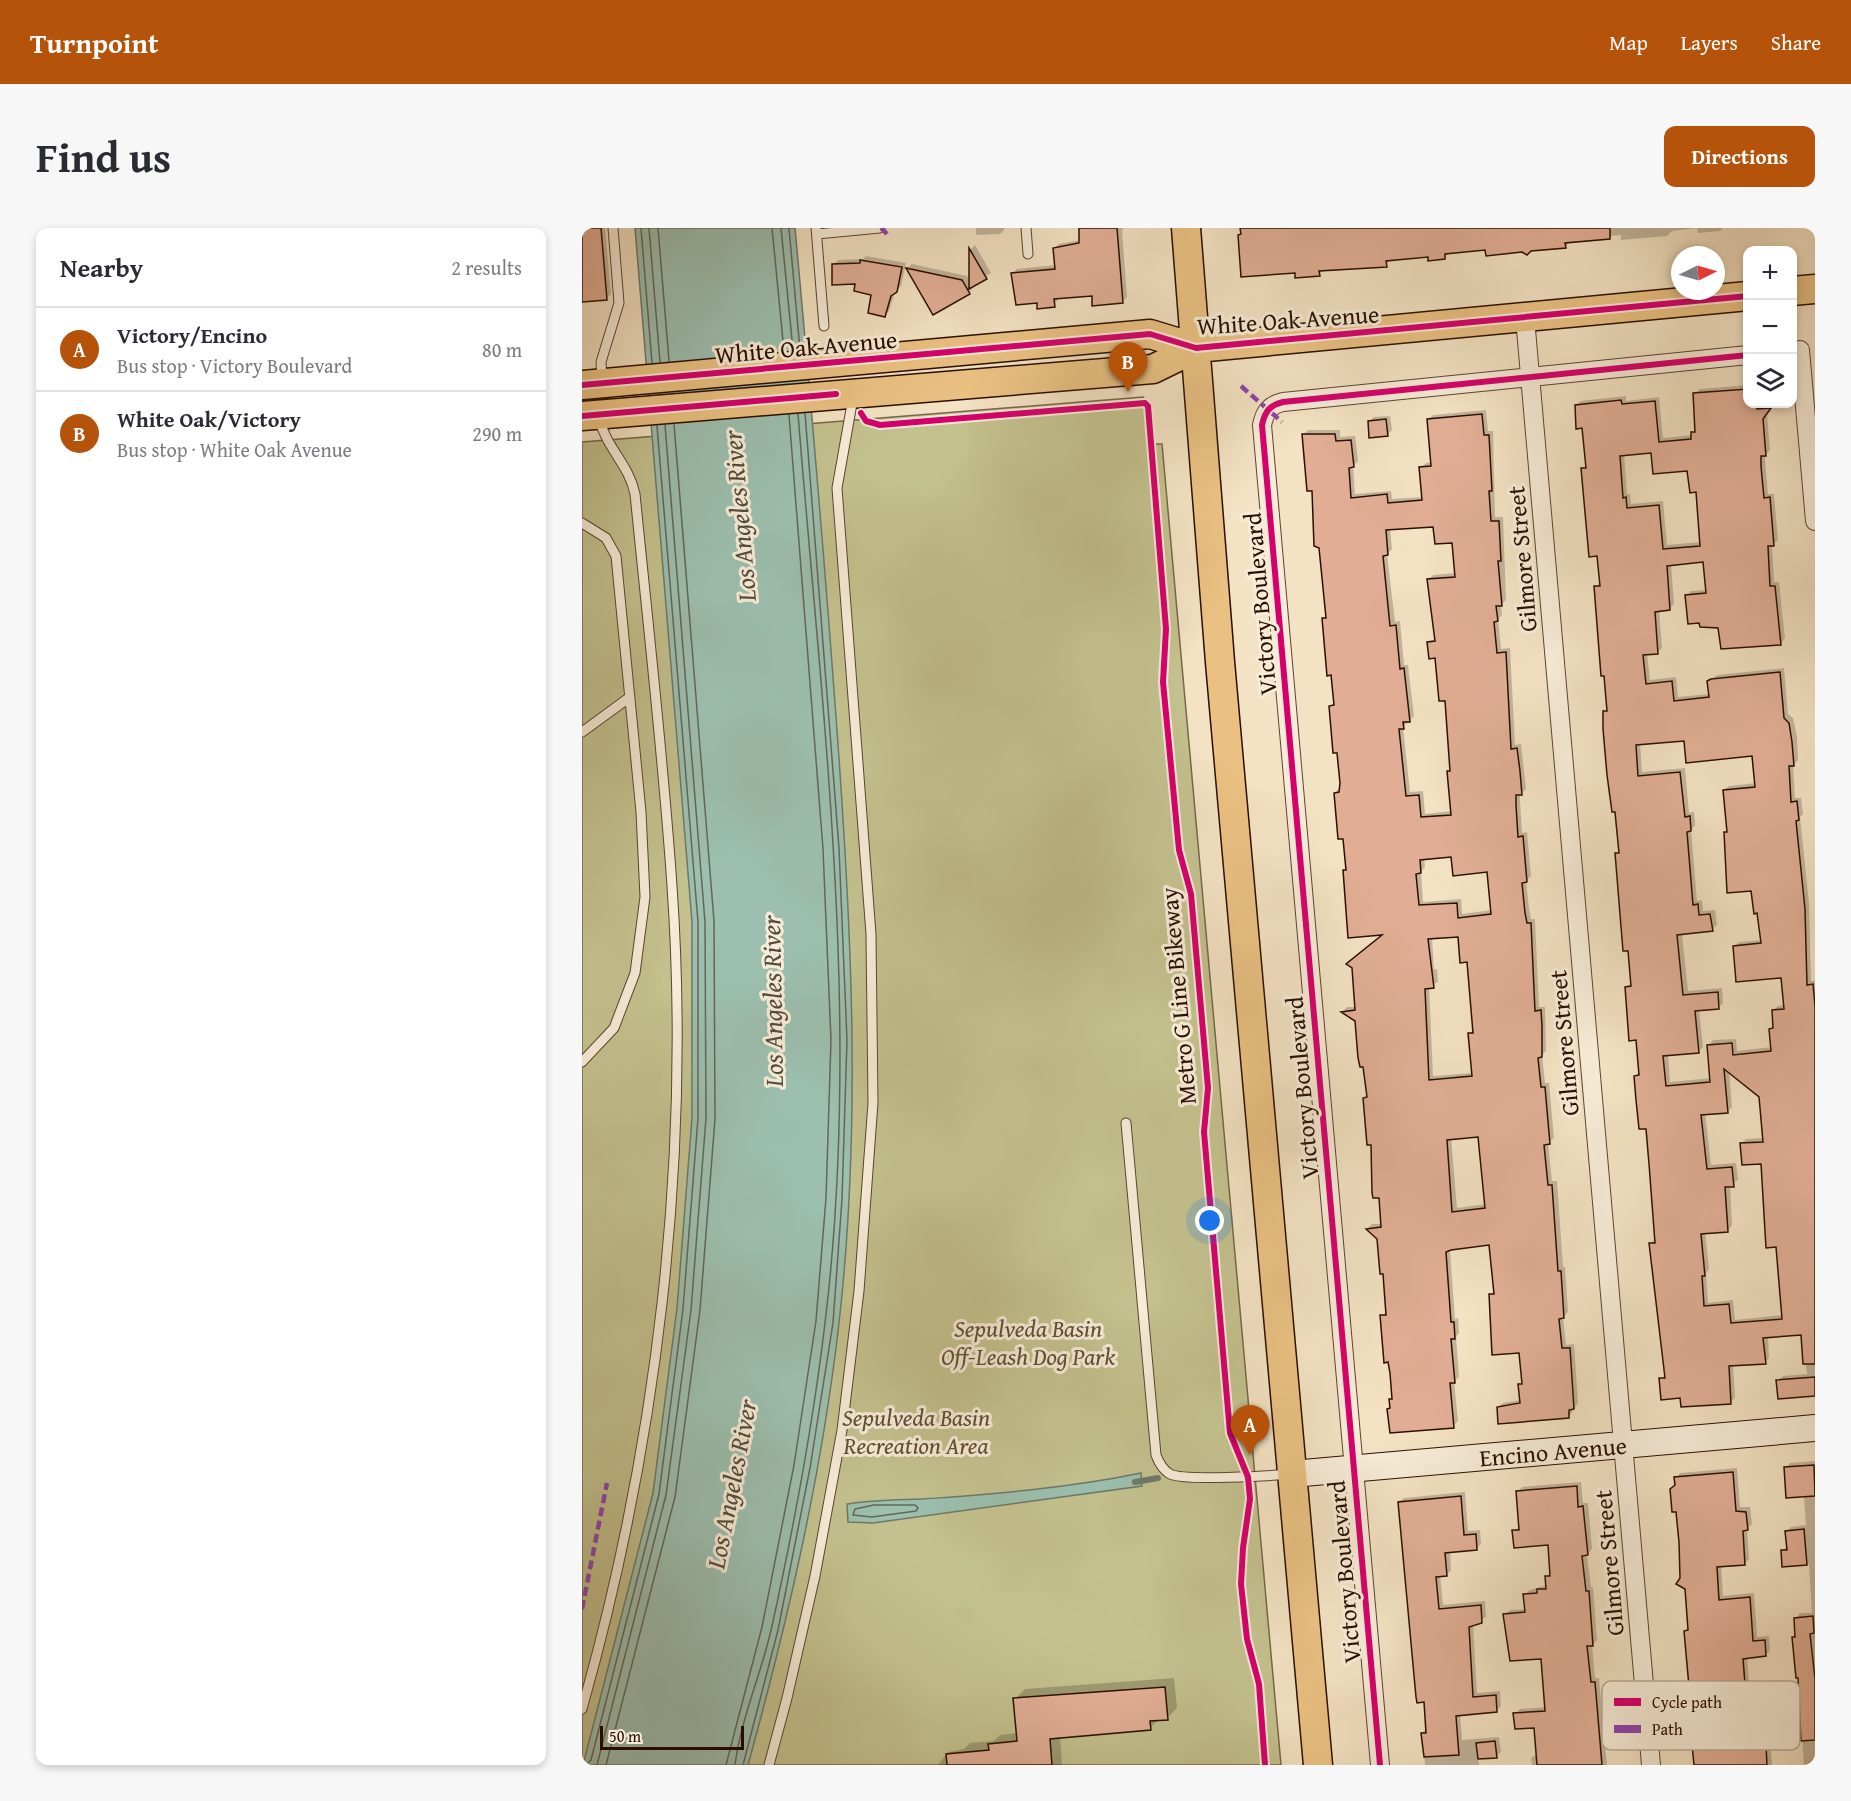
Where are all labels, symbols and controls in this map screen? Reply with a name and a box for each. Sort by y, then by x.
text: Turnpoint [30,22,159,63]
text: Map [1609,27,1648,58]
text: Layers [1681,27,1738,58]
text: Share [1771,27,1821,58]
text: Find us [36,126,171,187]
button: Directions [1664,126,1815,187]
north arrow [1671,246,1725,300]
map controls [1743,246,1797,408]
button: + [1743,246,1797,300]
text: Nearby [60,248,143,287]
text: 2 results [451,253,522,282]
street label: White Oak Avenue [1196,296,1380,344]
button: − [1743,300,1797,354]
text: Victory/Encino [117,319,267,351]
street label: White Oak Avenue [713,322,899,372]
text: A [73,335,86,364]
text: 80 m [482,335,522,364]
pin: B [1108,342,1148,392]
text: Bus stop · Victory Boulevard [117,351,352,380]
button: layers [1743,354,1797,408]
text: White Oak/Victory [117,403,301,435]
text: B [73,419,86,448]
text: 290 m [472,419,522,448]
water label: Los Angeles River [712,427,766,604]
text: Bus stop · White Oak Avenue [117,435,352,464]
street label: Gilmore Street [1498,484,1546,633]
street label: Victory Boulevard [1235,511,1285,697]
street label: Metro G Line Bikeway [1151,886,1205,1106]
water label: Los Angeles River [751,914,793,1088]
street label: Gilmore Street [1540,968,1588,1117]
street label: Victory Boulevard [1277,995,1327,1181]
your location [1195,1206,1224,1235]
park label: Sepulveda Basin Off-Leash Dog Park [941,1311,1115,1374]
water label: Los Angeles River [695,1395,767,1573]
park label: Sepulveda Basin Recreation Area [842,1400,990,1463]
pin: A [1230,1406,1270,1455]
street label: Encino Avenue [1478,1427,1628,1475]
street label: Victory Boulevard [1319,1479,1369,1665]
street label: Gilmore Street [1585,1488,1633,1637]
legend [1602,1681,1800,1750]
text: Cycle path [1652,1690,1722,1714]
text: Path [1652,1717,1683,1741]
scale bar [600,1723,744,1750]
text: 50 m [609,1724,641,1748]

